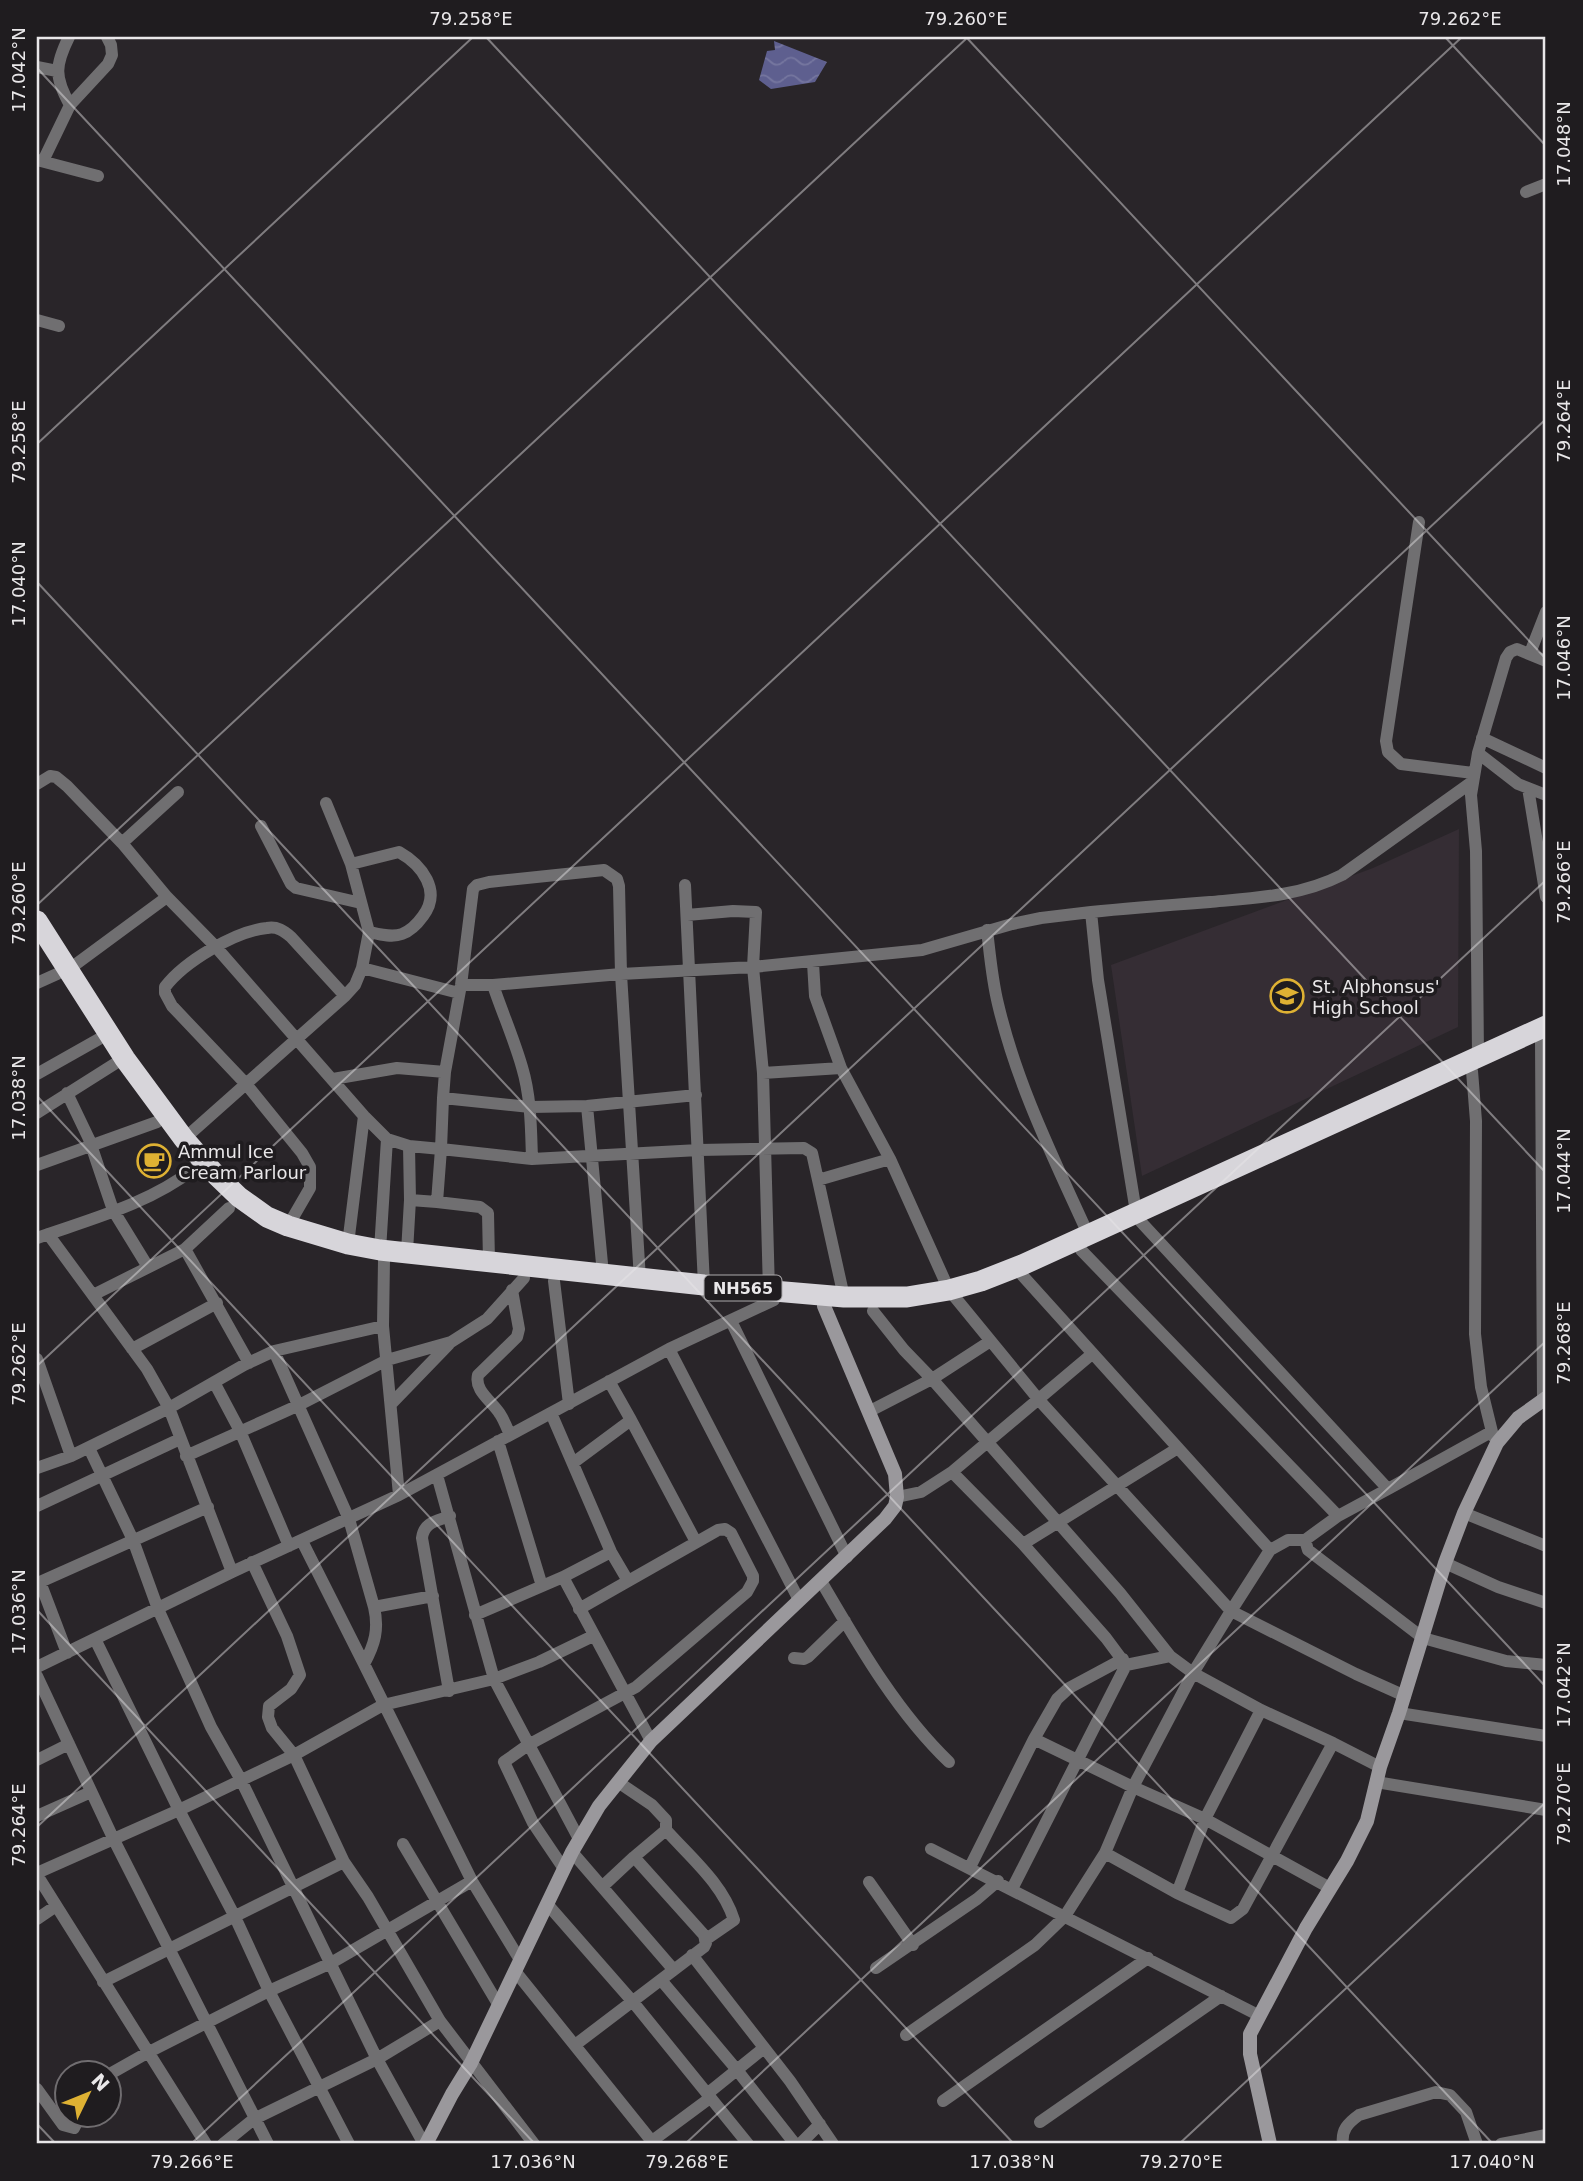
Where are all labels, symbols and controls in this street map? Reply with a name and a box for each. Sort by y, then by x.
text: 79.258°E [429,8,513,29]
text: 79.260°E [924,8,1008,29]
text: 79.262°E [1418,8,1502,29]
text: 17.042°N [8,27,29,113]
text: 17.048°N [1553,101,1574,187]
text: 79.264°E [1553,379,1574,463]
text: 79.258°E [8,400,29,484]
text: 17.040°N [8,541,29,627]
text: 17.046°N [1553,615,1574,701]
text: 79.266°E [1553,840,1574,924]
text: 79.260°E [8,861,29,945]
place label: St. Alphonsus' High School [1312,976,1440,1018]
school or university icon: St. Alphonsus' High School [1268,977,1306,1015]
text: 17.038°N [8,1055,29,1141]
text: 17.044°N [1553,1128,1574,1214]
place label: Ammul Ice Cream Parlour [178,1141,307,1183]
cafe icon: Ammul Ice Cream Parlour [135,1142,173,1180]
road number: NH565 [704,1276,782,1300]
text: 79.268°E [1553,1301,1574,1385]
text: 79.262°E [8,1322,29,1406]
text: 17.036°N [8,1569,29,1655]
text: 17.042°N [1553,1642,1574,1728]
text: 79.270°E [1553,1762,1574,1846]
text: 79.264°E [8,1783,29,1867]
north arrow [52,2058,122,2128]
text: N [87,2069,114,2096]
text: 79.266°E [150,2151,234,2172]
text: 17.036°N [490,2151,576,2172]
text: 79.268°E [645,2151,729,2172]
text: 17.038°N [969,2151,1055,2172]
text: 79.270°E [1139,2151,1223,2172]
text: 17.040°N [1449,2151,1535,2172]

